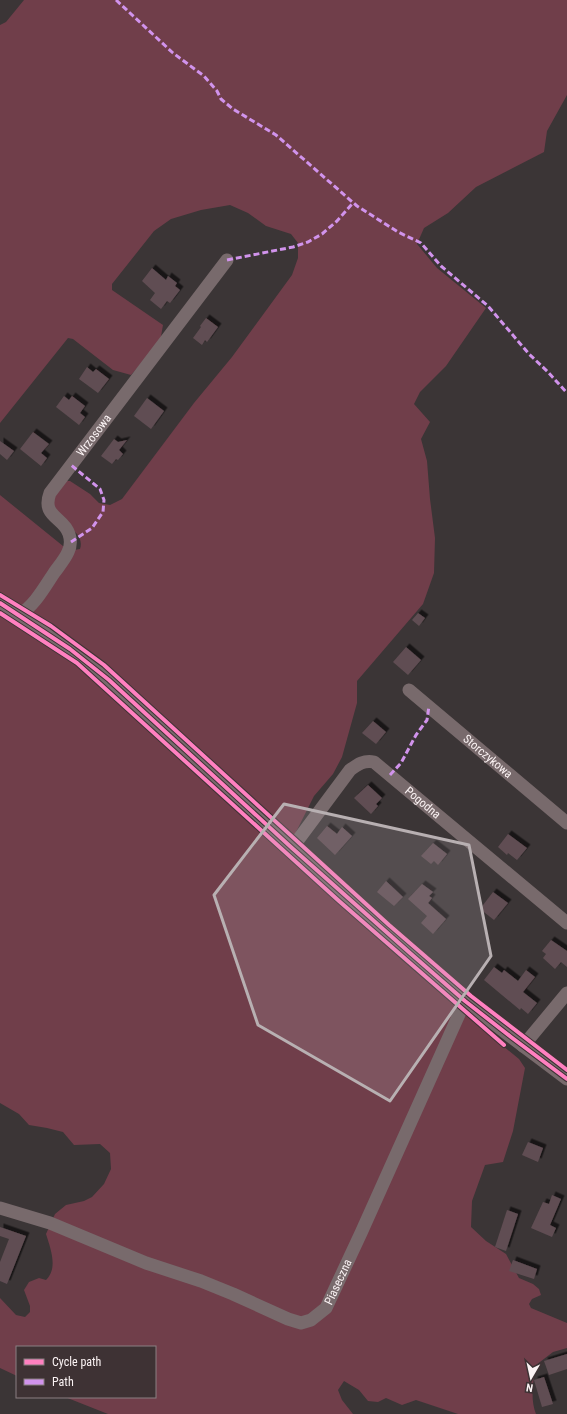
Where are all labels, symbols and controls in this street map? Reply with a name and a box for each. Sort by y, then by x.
street label: Wrzosowa [73,411,114,459]
street label: Storczykowa [460,732,515,781]
street label: Pogodna [402,784,444,822]
street label: Piaseczna [322,1257,355,1307]
legend [16,1346,156,1398]
text: Cycle path [52,1355,102,1369]
north arrow [511,1358,551,1398]
text: Path [52,1375,74,1389]
text: N [525,1380,534,1394]

